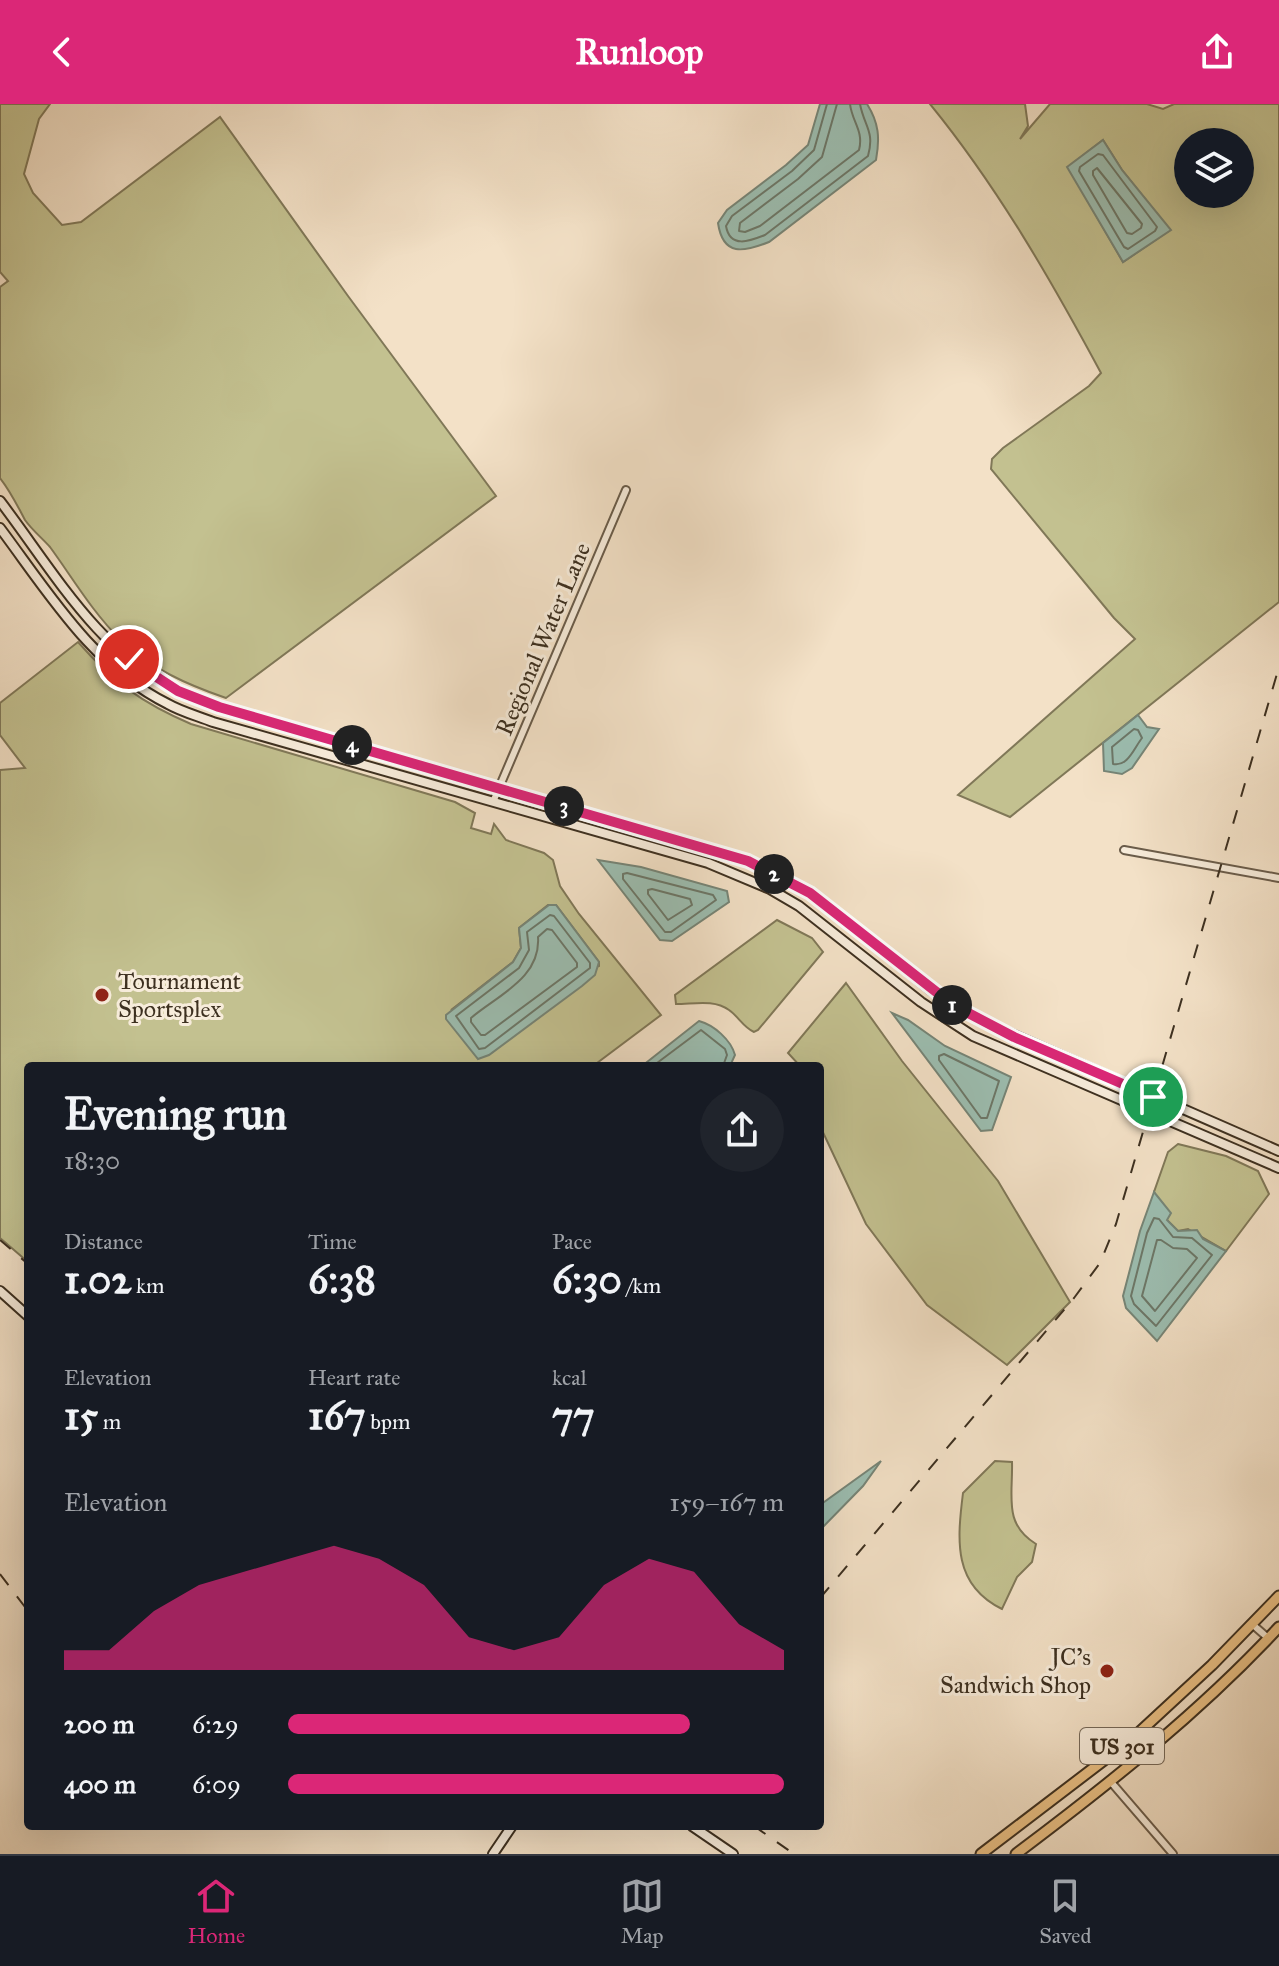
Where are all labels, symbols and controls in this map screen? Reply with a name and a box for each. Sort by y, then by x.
icon: back [40,30,84,74]
text: Runloop [575,30,704,74]
icon: share [1195,30,1239,74]
map controls [1174,128,1254,208]
button: layers [1174,128,1254,208]
street label: Regional Water Lane [489,538,597,740]
pin [95,625,163,693]
icon: check [107,637,151,681]
pin: 4 [332,725,372,765]
text: 4 [346,731,358,758]
pin: 3 [544,786,584,826]
text: 3 [560,792,568,819]
pin: 2 [754,854,794,894]
text: 2 [769,860,779,887]
place label: Tournament Sportsplex [118,966,242,1024]
pin: 1 [932,985,972,1025]
marker: Tournament Sportsplex [93,986,111,1004]
text: 1 [948,991,956,1018]
pin [1119,1063,1187,1131]
icon: arrive [1131,1075,1175,1119]
text: Evening run [64,1087,287,1141]
button: share [700,1088,784,1172]
text: 18:30 [64,1144,120,1176]
text: Distance [64,1228,143,1255]
text: Time [308,1228,357,1255]
text: Pace [552,1228,592,1255]
text: 1.02 [64,1255,131,1304]
text: 6:38 [308,1255,376,1304]
text: 6:30 [552,1255,622,1304]
text: km [131,1272,165,1299]
text: /km [622,1272,661,1299]
text: Elevation [64,1364,151,1391]
text: Heart rate [308,1364,401,1391]
text: kcal [552,1364,587,1391]
text: 15 [64,1391,98,1440]
text: 167 [308,1391,366,1440]
text: 77 [552,1391,595,1440]
text: m [98,1408,121,1435]
text: bpm [366,1408,410,1435]
text: Elevation [64,1486,167,1518]
text: 159–167 m [669,1486,784,1518]
place label: JC’s Sandwich Shop [940,1642,1091,1700]
marker: JC’s Sandwich Shop [1098,1662,1116,1680]
text: 200 m [64,1708,135,1740]
text: 6:29 [192,1708,239,1740]
road number: US 301 [1080,1728,1164,1764]
text: 400 m [64,1768,136,1800]
text: 6:09 [192,1768,241,1800]
tab: Home [188,1874,245,1949]
tab: Map [620,1874,664,1949]
tab: Saved [1039,1874,1091,1949]

